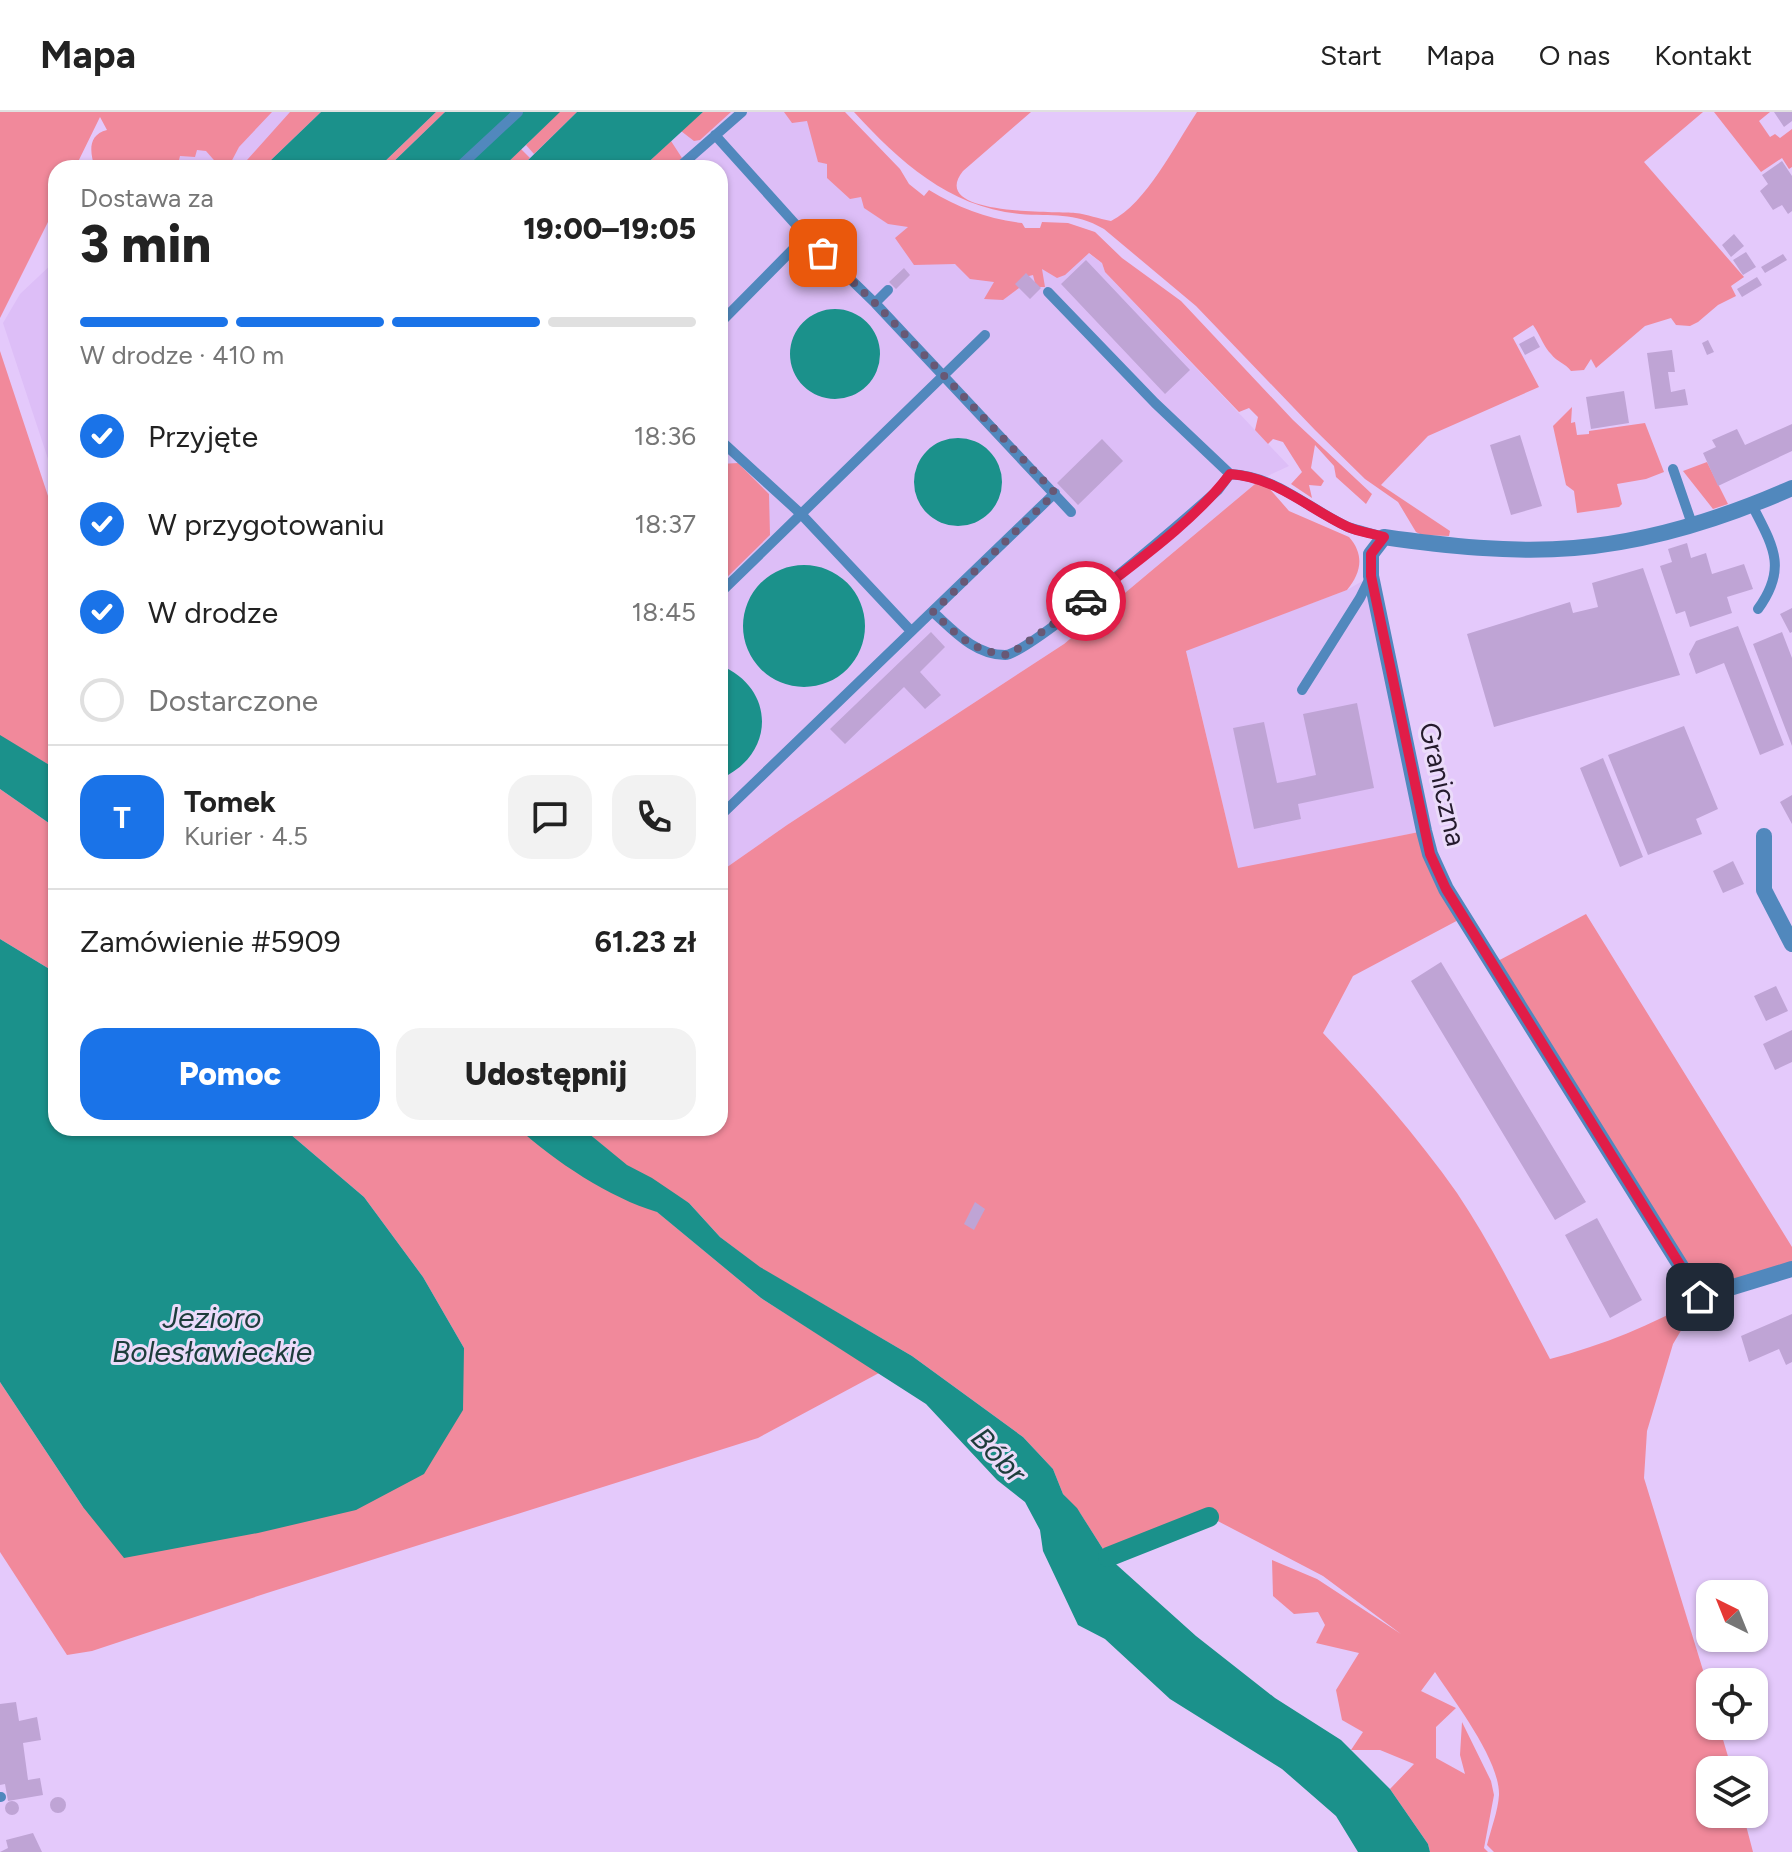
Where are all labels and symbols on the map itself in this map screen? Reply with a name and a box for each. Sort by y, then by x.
pin [789,219,857,287]
courier [1046,561,1126,641]
street label: Graniczna [1412,719,1474,849]
pin [1666,1263,1734,1331]
water label: Jezioro Bolesławieckie [112,1299,312,1370]
water label: Bóbr [964,1419,1036,1492]
north arrow [1696,1580,1768,1652]

